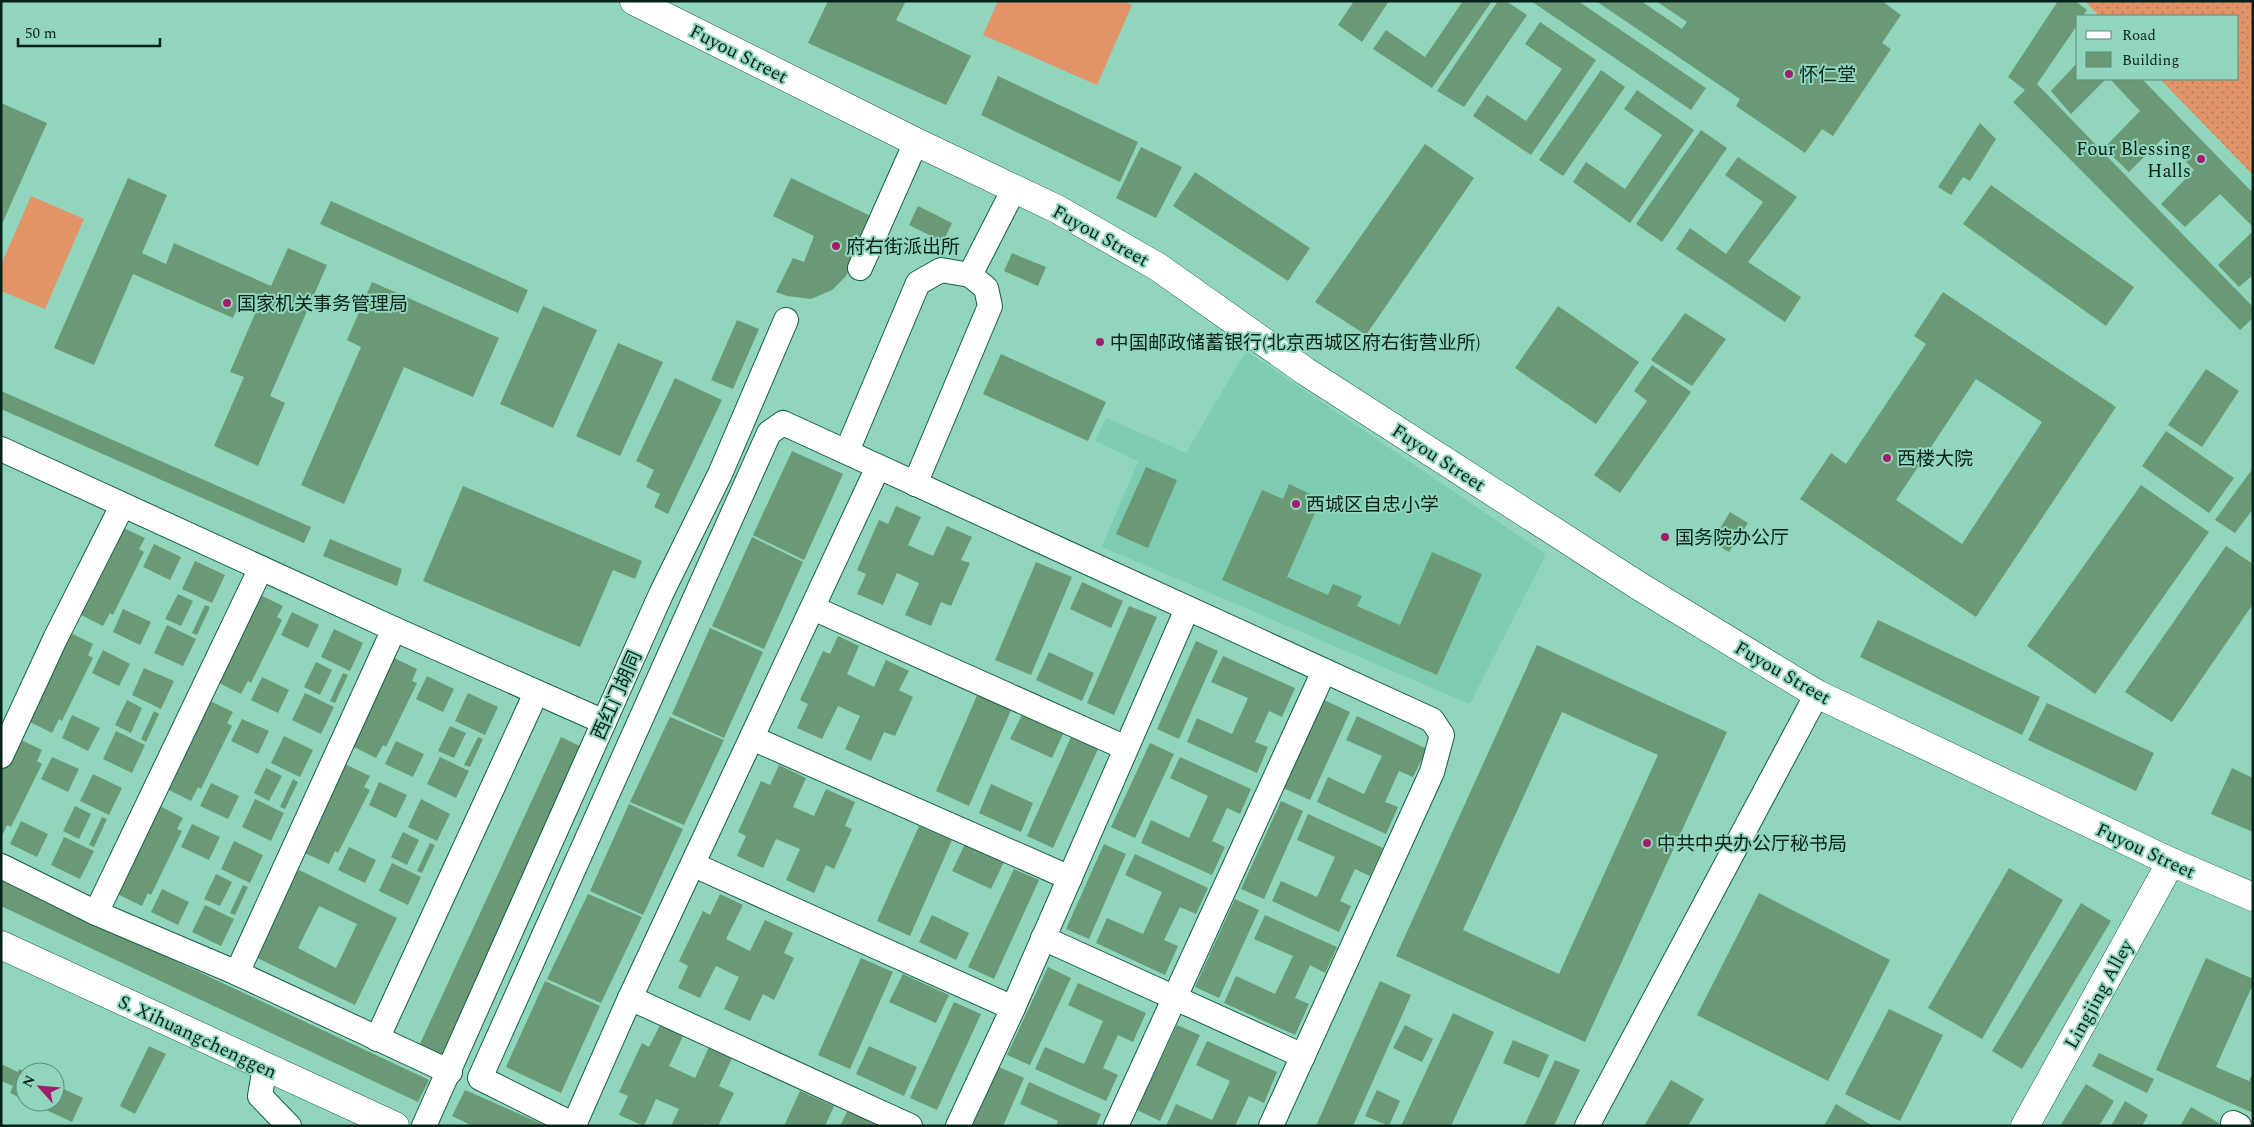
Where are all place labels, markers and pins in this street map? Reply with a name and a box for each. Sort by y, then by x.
place label: 怀仁堂 [1799,61,1856,90]
marker: 怀仁堂 [1783,68,1795,80]
place label: Four Blessing Halls [2076,135,2191,186]
marker: Four Blessing Halls [2195,153,2207,165]
place label: 府右街派出所 [846,233,960,262]
marker: 府右街派出所 [830,240,842,252]
place label: 国家机关事务管理局 [237,290,408,319]
marker: 国家机关事务管理局 [221,297,233,309]
place label: 中国邮政储蓄银行(北京西城区府右街营业所) [1110,329,1481,358]
marker: 中国邮政储蓄银行(北京西城区府右街营业所) [1094,336,1106,348]
place label: 西楼大院 [1897,445,1973,474]
marker: 西楼大院 [1881,452,1893,464]
place label: 西城区自忠小学 [1306,491,1439,520]
marker: 西城区自忠小学 [1290,498,1302,510]
place label: 国务院办公厅 [1675,524,1789,553]
marker: 国务院办公厅 [1659,531,1671,543]
place label: 中共中央办公厅秘书局 [1657,830,1847,859]
marker: 中共中央办公厅秘书局 [1641,837,1653,849]

